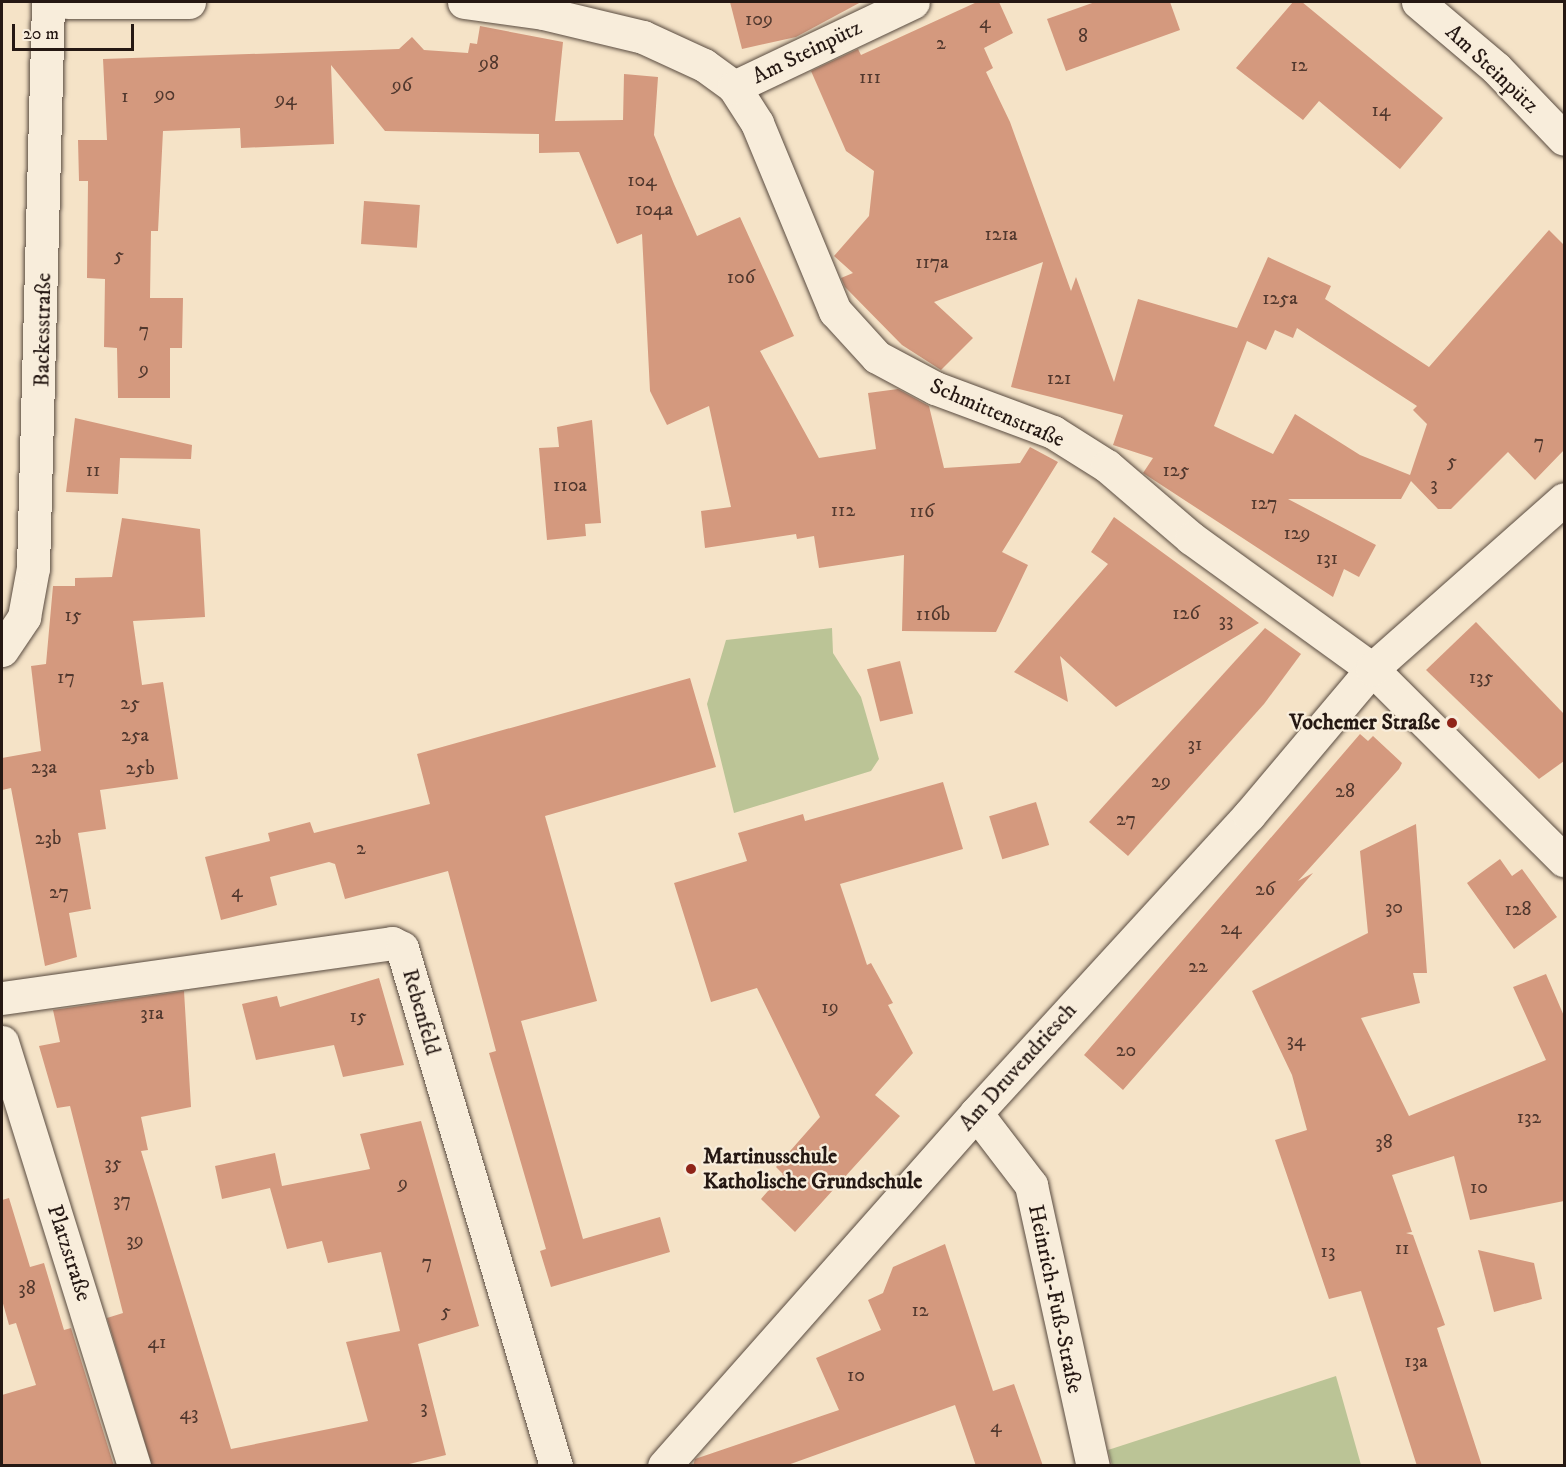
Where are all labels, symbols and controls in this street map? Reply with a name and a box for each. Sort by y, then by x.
house number: 109 [745,7,773,31]
house number: 4 [979,10,991,34]
scale bar [15,12,136,50]
street label: Am Steinpütz [748,14,866,90]
street label: Am Steinpütz [1440,19,1544,119]
text: 20 m [23,23,59,45]
house number: 8 [1078,24,1088,48]
house number: 2 [936,31,946,55]
house number: 98 [479,51,499,75]
house number: 12 [1290,53,1308,77]
house number: 111 [859,65,881,89]
house number: 96 [392,73,412,97]
house number: 90 [155,82,175,106]
house number: 1 [121,84,129,108]
house number: 94 [275,87,297,111]
house number: 14 [1372,98,1390,122]
house number: 104 [627,168,657,192]
house number: 104a [635,197,673,221]
house number: 121a [984,222,1018,246]
house number: 5 [114,243,124,267]
house number: 117a [915,250,949,274]
house number: 106 [727,265,755,289]
street label: Backesstraße [29,273,57,387]
house number: 125a [1262,286,1298,310]
house number: 7 [139,318,149,342]
house number: 9 [139,357,149,381]
house number: 121 [1047,366,1071,390]
street label: Schmittenstraße [926,373,1068,453]
house number: 7 [1534,430,1544,454]
house number: 5 [1447,449,1457,473]
house number: 11 [86,458,100,482]
house number: 125 [1163,458,1189,482]
house number: 3 [1430,472,1438,496]
house number: 110a [553,473,587,497]
house number: 127 [1250,491,1278,515]
house number: 112 [831,498,855,522]
house number: 116 [909,499,935,523]
house number: 129 [1283,521,1311,545]
house number: 131 [1316,546,1338,570]
house number: 126 [1172,601,1200,625]
house number: 116b [916,602,950,626]
house number: 15 [64,603,82,627]
house number: 33 [1219,608,1233,632]
house number: 17 [57,665,75,689]
house number: 135 [1469,665,1493,689]
house number: 25 [120,691,140,715]
place label: Vochemer Straße [1290,710,1440,736]
marker: Vochemer Straße [1445,716,1459,730]
house number: 25a [121,723,149,747]
house number: 31 [1188,732,1202,756]
house number: 23a [31,755,57,779]
house number: 25b [125,756,155,780]
house number: 29 [1151,769,1171,793]
house number: 28 [1335,779,1355,803]
house number: 27 [1116,807,1136,831]
house number: 23b [35,826,61,850]
house number: 2 [356,836,366,860]
house number: 26 [1255,877,1275,901]
house number: 4 [231,879,243,903]
house number: 27 [49,880,69,904]
house number: 30 [1385,895,1403,919]
house number: 128 [1504,897,1532,921]
house number: 24 [1220,916,1242,940]
house number: 22 [1188,954,1208,978]
street label: Rebenfeld [396,966,446,1058]
house number: 19 [821,995,839,1019]
street label: Am Druvendriesch [954,998,1082,1136]
house number: 31a [140,1001,164,1025]
house number: 15 [349,1004,367,1028]
house number: 34 [1287,1028,1305,1052]
house number: 20 [1116,1038,1136,1062]
house number: 132 [1517,1105,1541,1129]
house number: 38 [1375,1130,1393,1154]
place label: Martinusschule Katholische Grundschule [703,1143,922,1194]
house number: 35 [104,1151,122,1175]
marker: Martinusschule Katholische Grundschule [684,1162,698,1176]
house number: 9 [398,1171,408,1195]
house number: 10 [1470,1175,1488,1199]
house number: 37 [113,1188,131,1212]
street label: Platzstraße [41,1202,97,1304]
street label: Heinrich-Fuß-Straße [1022,1202,1088,1396]
house number: 39 [126,1228,144,1252]
house number: 11 [1395,1236,1409,1260]
house number: 13 [1321,1239,1335,1263]
house number: 7 [422,1250,432,1274]
house number: 38 [18,1276,36,1300]
house number: 12 [911,1298,929,1322]
house number: 5 [441,1299,451,1323]
house number: 41 [148,1330,166,1354]
house number: 13a [1404,1349,1428,1373]
house number: 10 [847,1363,865,1387]
house number: 3 [420,1395,428,1419]
house number: 43 [180,1401,198,1425]
house number: 4 [990,1414,1002,1438]

